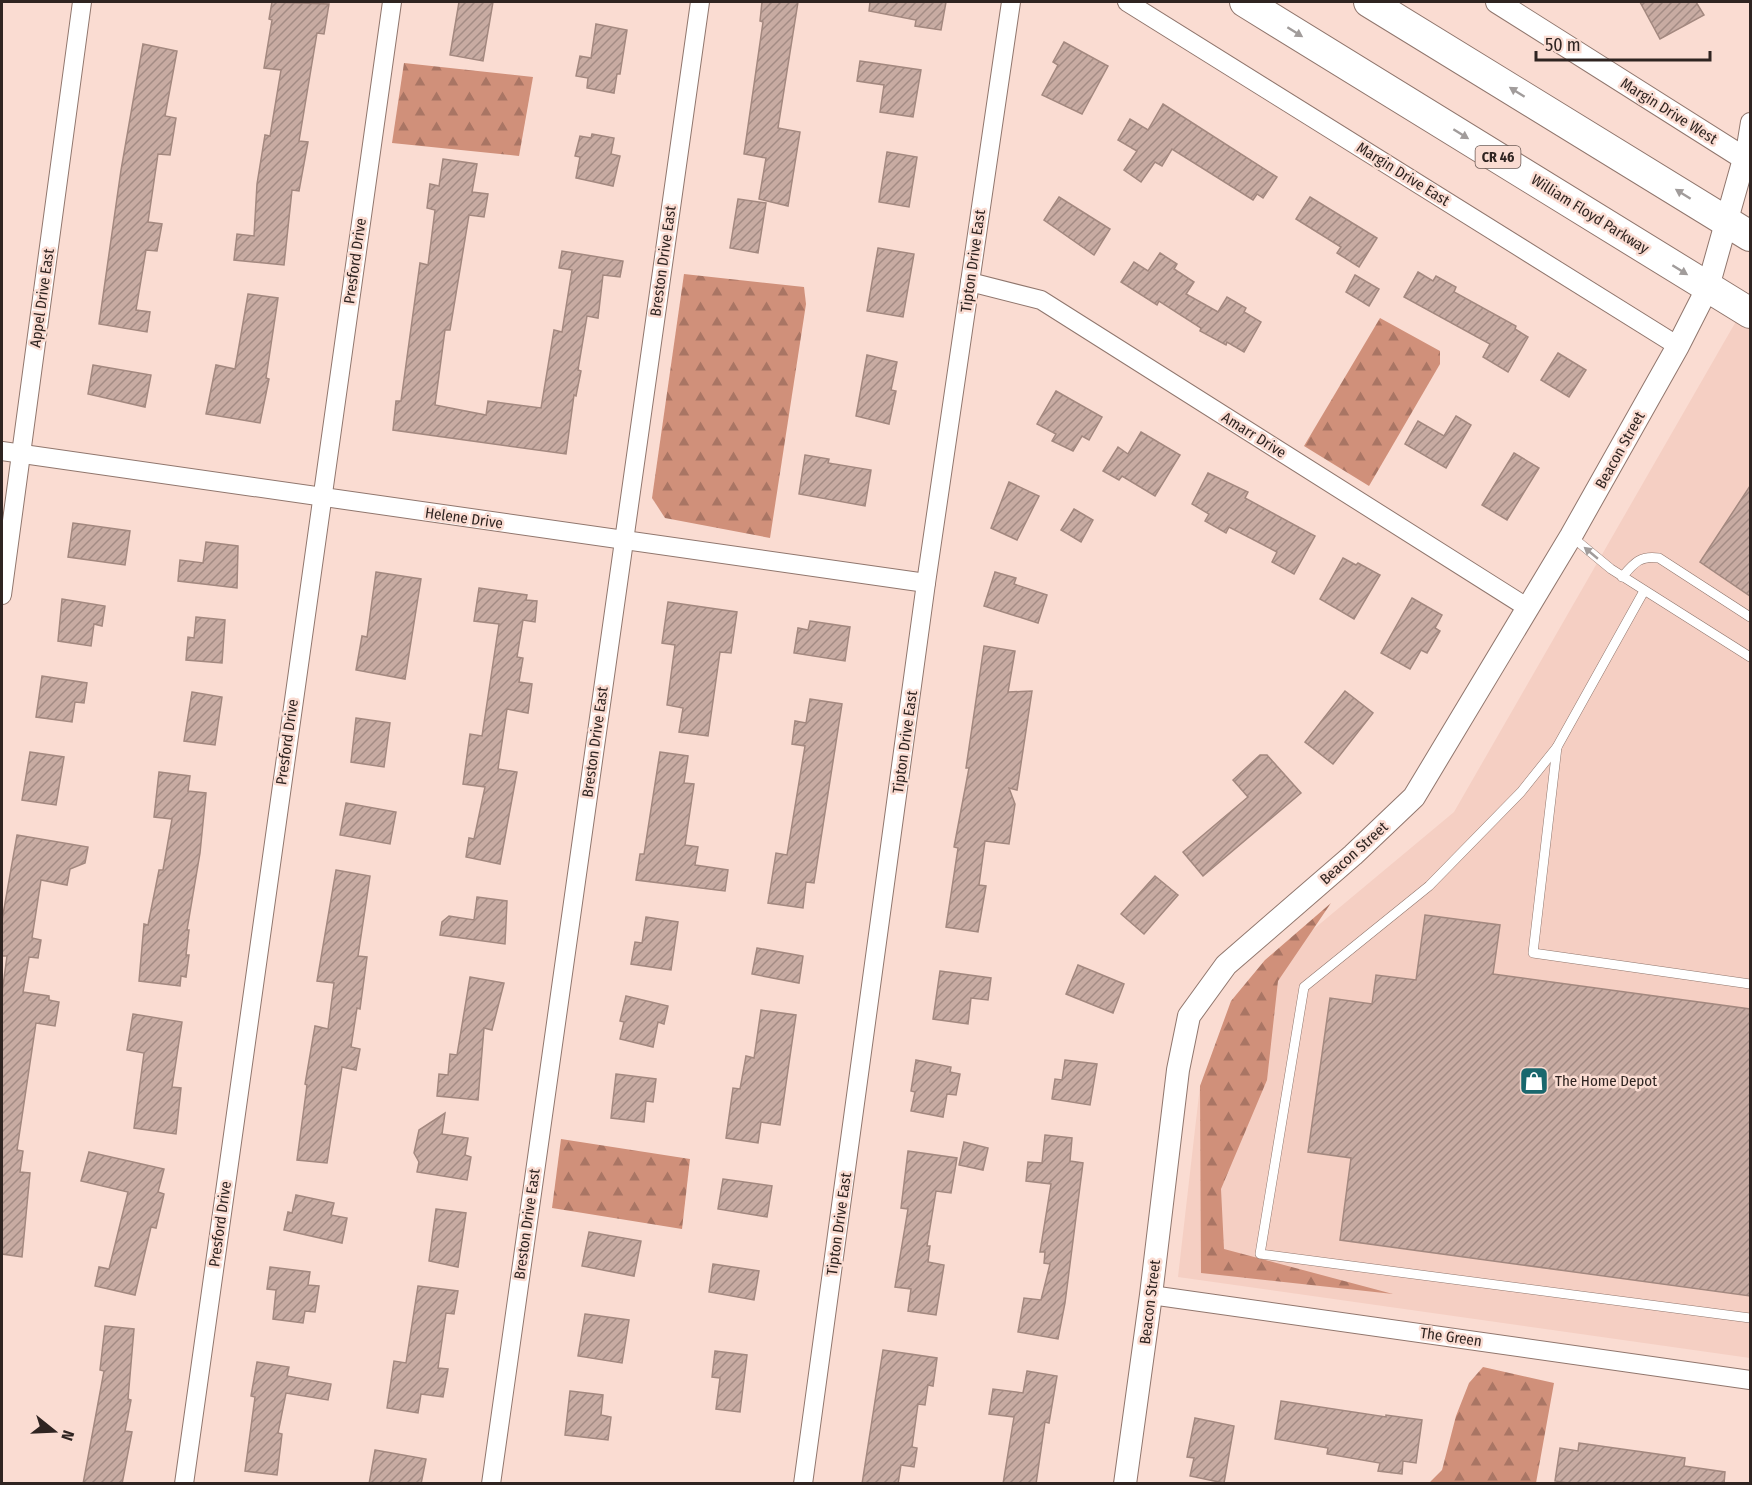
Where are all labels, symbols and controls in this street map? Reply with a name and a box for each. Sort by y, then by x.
scale bar [1536,24,1710,62]
one-way arrow [1286,27,1303,38]
text: 50 m [1545,34,1581,56]
street label: Margin Drive West [1617,74,1721,148]
one-way arrow [1509,87,1525,98]
one-way arrow [1453,129,1469,140]
street label: Margin Drive East [1353,138,1453,210]
road number: CR 46 [1476,146,1520,168]
street label: William Floyd Parkway [1528,170,1653,258]
one-way arrow [1675,189,1691,200]
street label: Breston Drive East [646,204,680,317]
street label: Tipton Drive East [957,208,989,313]
street label: Presford Drive [340,217,370,305]
street label: Appel Drive East [26,247,58,348]
one-way arrow [1672,264,1688,275]
street label: Amarr Drive [1218,408,1290,462]
street label: Beacon Street [1591,408,1649,492]
street label: Helene Drive [424,504,504,532]
one-way arrow [1583,546,1599,559]
street label: Breston Drive East [578,685,612,798]
street label: Tipton Drive East [889,689,921,794]
street label: Presford Drive [272,698,302,786]
street label: Beacon Street [1316,818,1392,888]
shop icon: The Home Depot [1518,1065,1550,1097]
place label: The Home Depot [1555,1072,1657,1090]
street label: Breston Drive East [510,1167,544,1280]
street label: Tipton Drive East [823,1171,855,1276]
street label: Presford Drive [205,1180,235,1268]
street label: Beacon Street [1136,1259,1164,1345]
street label: The Green [1419,1324,1483,1350]
north arrow [24,1401,84,1461]
text: N [57,1428,78,1443]

